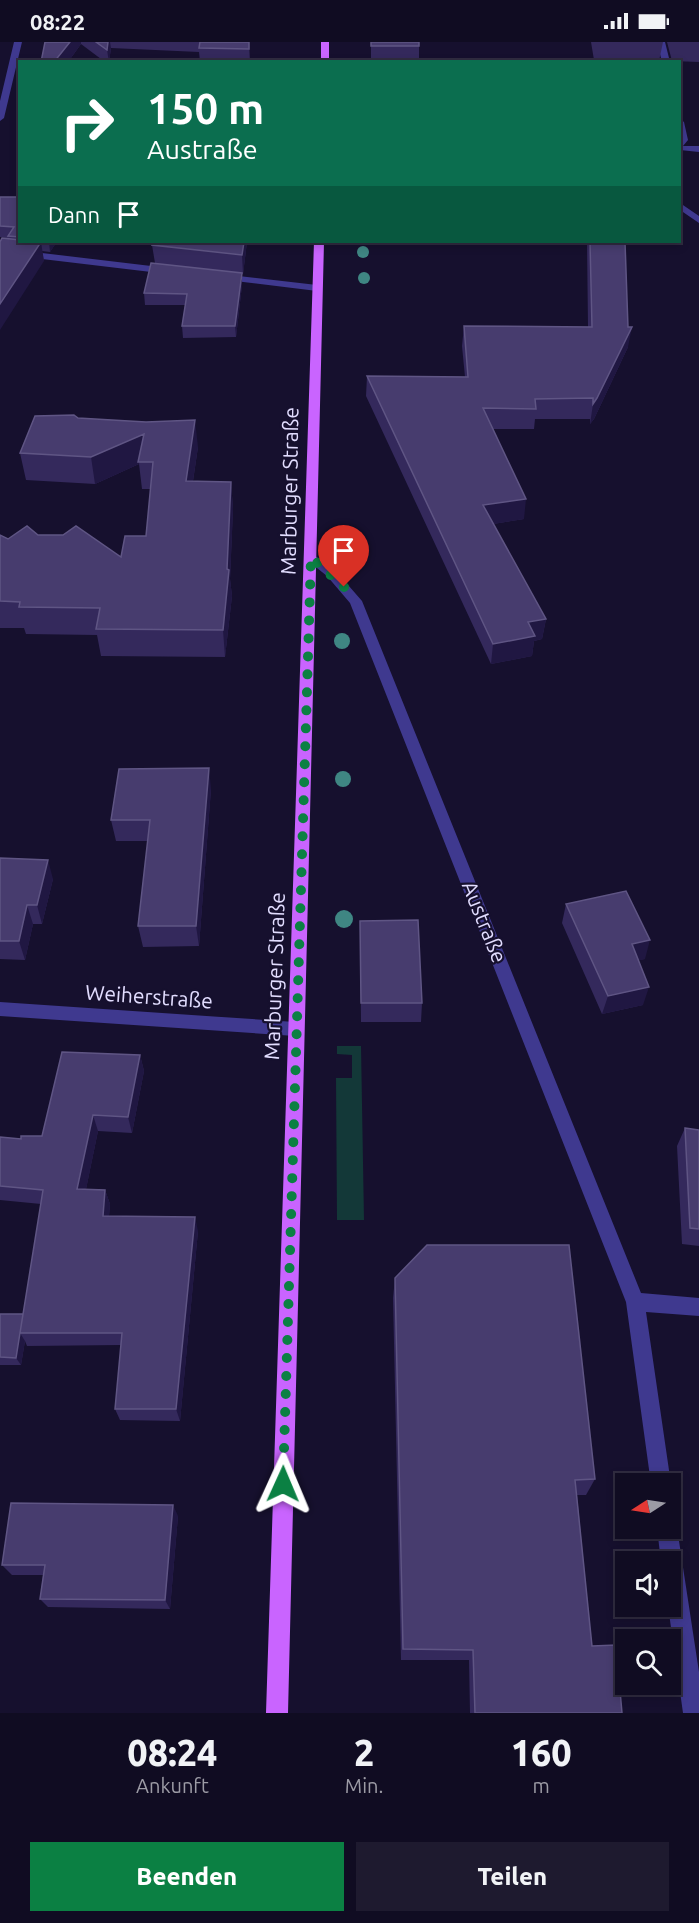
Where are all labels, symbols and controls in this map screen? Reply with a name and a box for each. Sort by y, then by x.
text: 08:22 [30,9,85,34]
icon: right [48,84,126,162]
text: 150 m [147,85,264,132]
text: Austraße [147,134,258,164]
icon: arrive [112,198,145,231]
text: Dann [48,202,100,227]
street label: Marburger Straße [276,407,302,575]
pin [318,525,369,587]
icon: arrive [327,534,360,567]
street label: Austraße [458,877,512,966]
street label: Marburger Straße [259,892,289,1060]
street label: Weiherstraße [85,980,214,1012]
position arrow [251,1452,315,1516]
north arrow [615,1473,681,1539]
map controls [615,1473,681,1695]
button: sound [615,1551,681,1617]
button: search [615,1629,681,1695]
text: 08:24 [127,1732,217,1773]
text: 2 [354,1732,374,1773]
text: 160 [511,1732,572,1773]
text: Ankunft [136,1774,209,1797]
text: Min. [345,1774,383,1797]
text: m [533,1774,550,1797]
button: Beenden [30,1842,344,1911]
button: Teilen [356,1842,669,1911]

